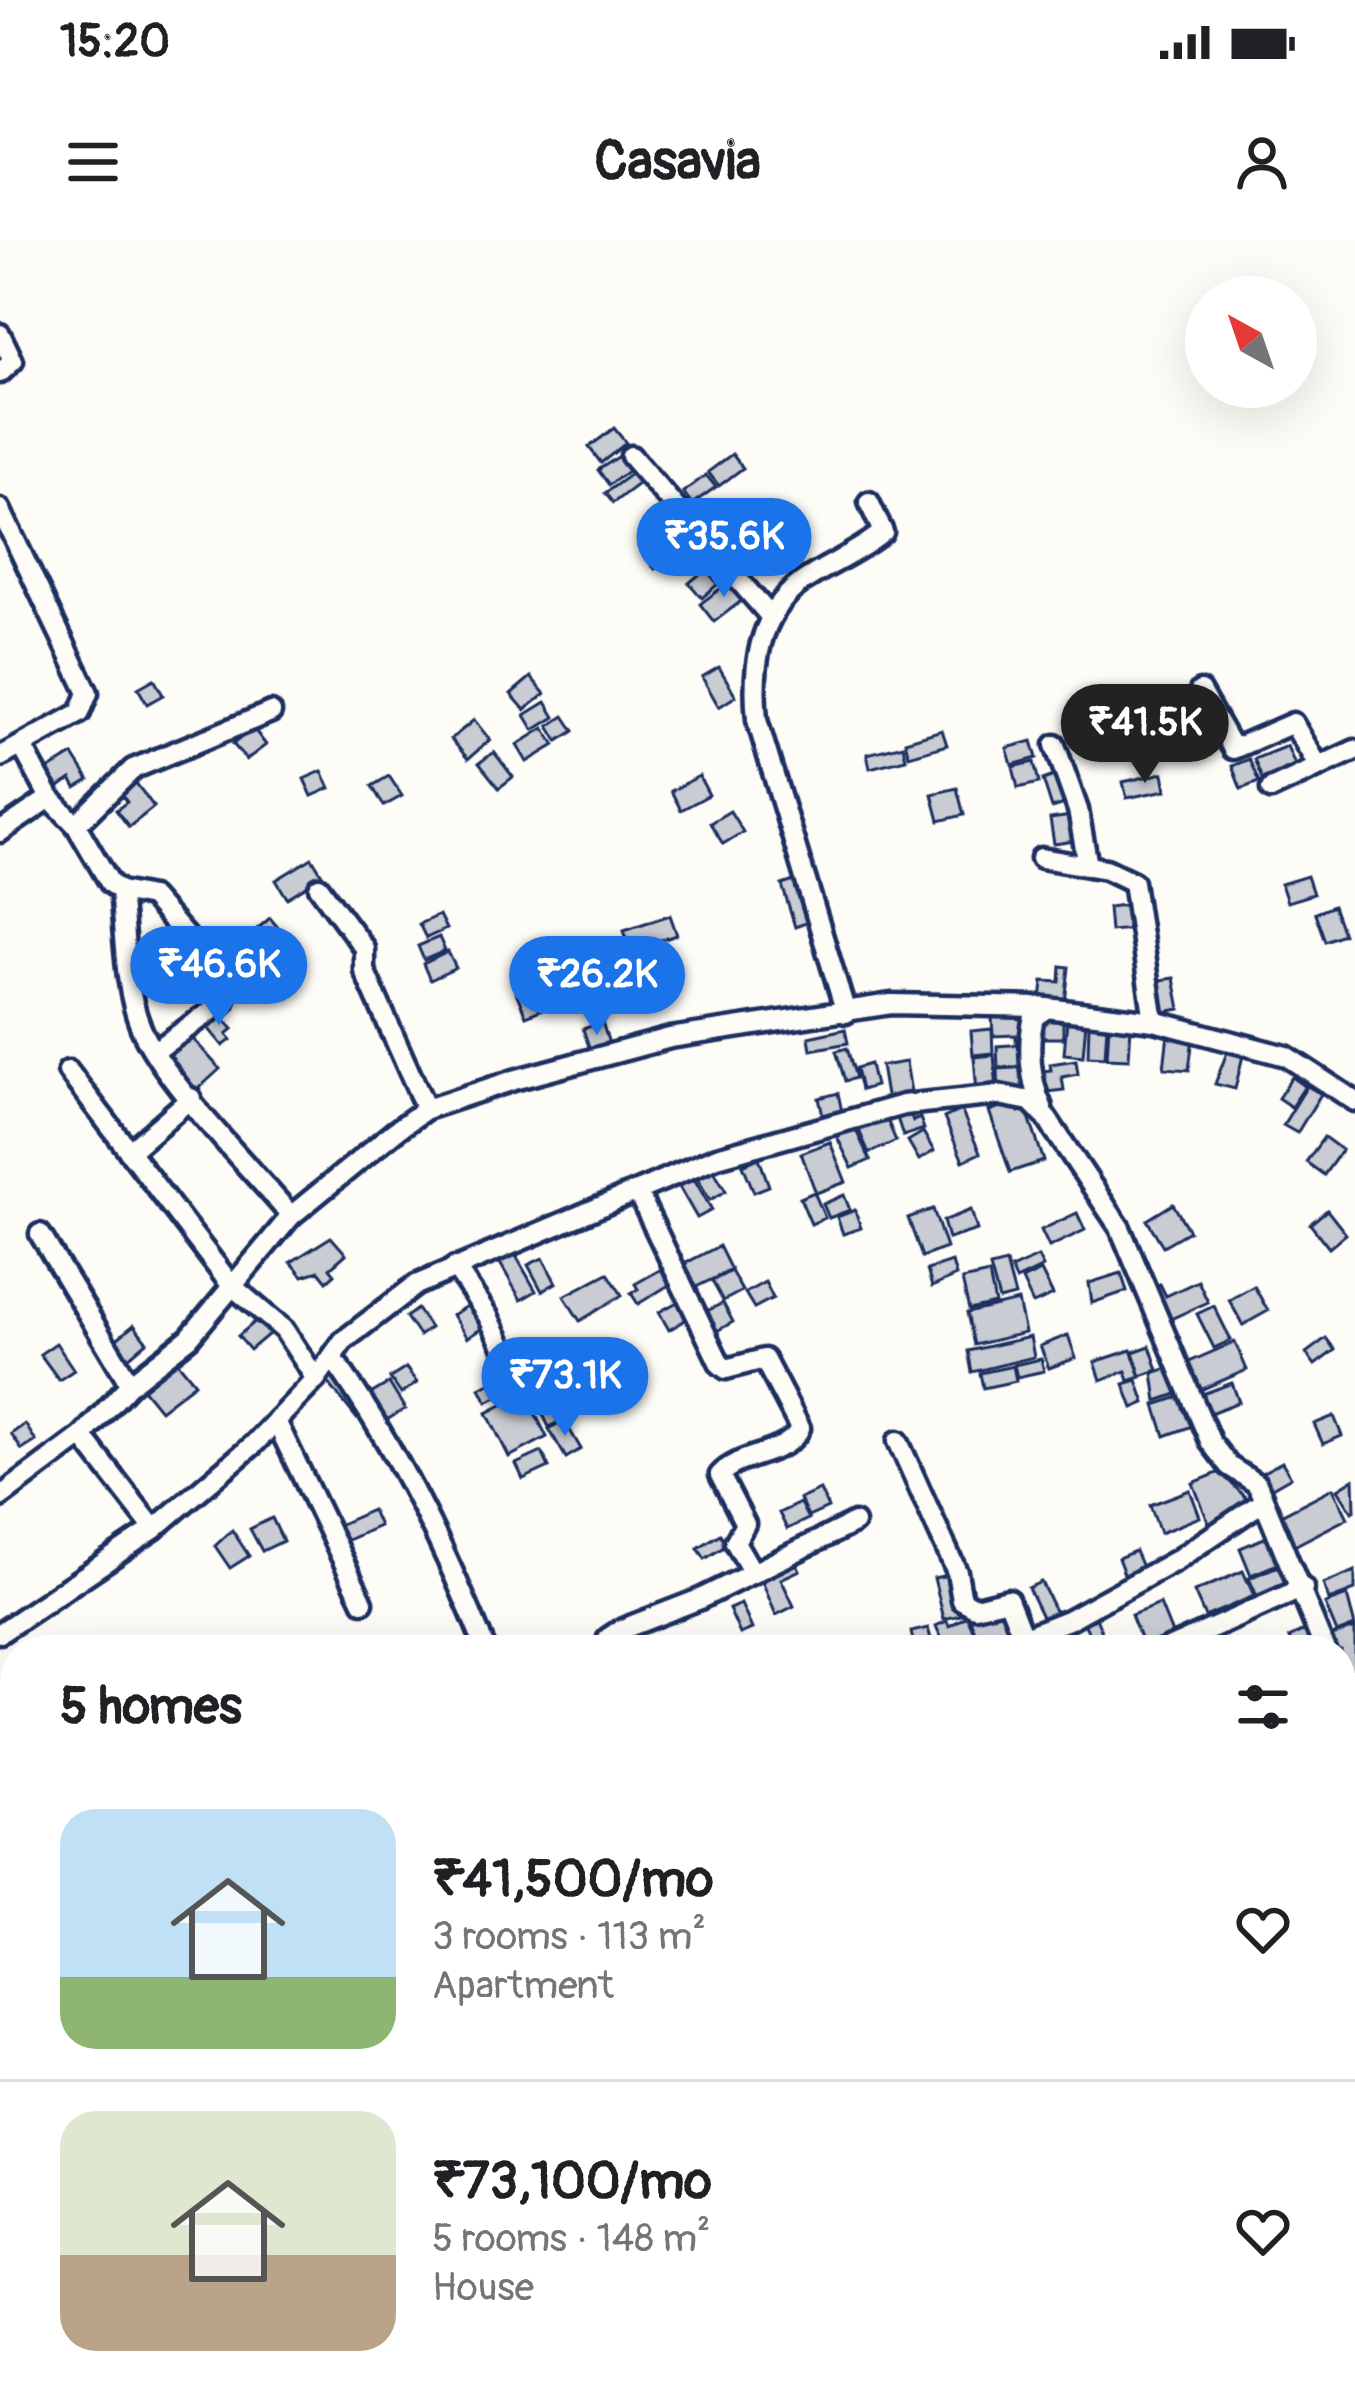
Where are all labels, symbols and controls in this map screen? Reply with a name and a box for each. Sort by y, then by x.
text: 15:20 [60,14,170,70]
text: Casavia [594,128,761,196]
icon: menu [60,129,126,195]
icon: person [1229,129,1295,195]
north arrow [1185,276,1317,408]
map controls [1185,276,1317,408]
pin: ₹35.6K [626,498,822,600]
text: ₹35.6K [663,512,785,561]
pin: ₹41.5K [1047,684,1243,786]
text: ₹41.5K [1088,698,1202,747]
pin: ₹46.6K [121,926,317,1028]
pin: ₹26.2K [499,936,695,1038]
text: ₹46.6K [157,940,281,989]
text: ₹26.2K [536,950,658,999]
pin: ₹73.1K [467,1337,663,1439]
text: ₹73.1K [508,1351,622,1400]
icon: filters [1230,1674,1296,1740]
text: 5 homes [60,1675,242,1739]
text: ₹41,500/mo [432,1848,713,1912]
icon: home [156,1857,300,2001]
icon: heart [1230,1896,1296,1962]
text: 3 rooms · 113 m² [432,1912,706,1961]
text: Apartment [432,1961,614,2010]
text: ₹73,100/mo [432,2150,712,2214]
icon: home [156,2159,300,2303]
icon: heart [1230,2198,1296,2264]
text: 5 rooms · 148 m² [432,2214,710,2263]
text: House [432,2263,534,2312]

